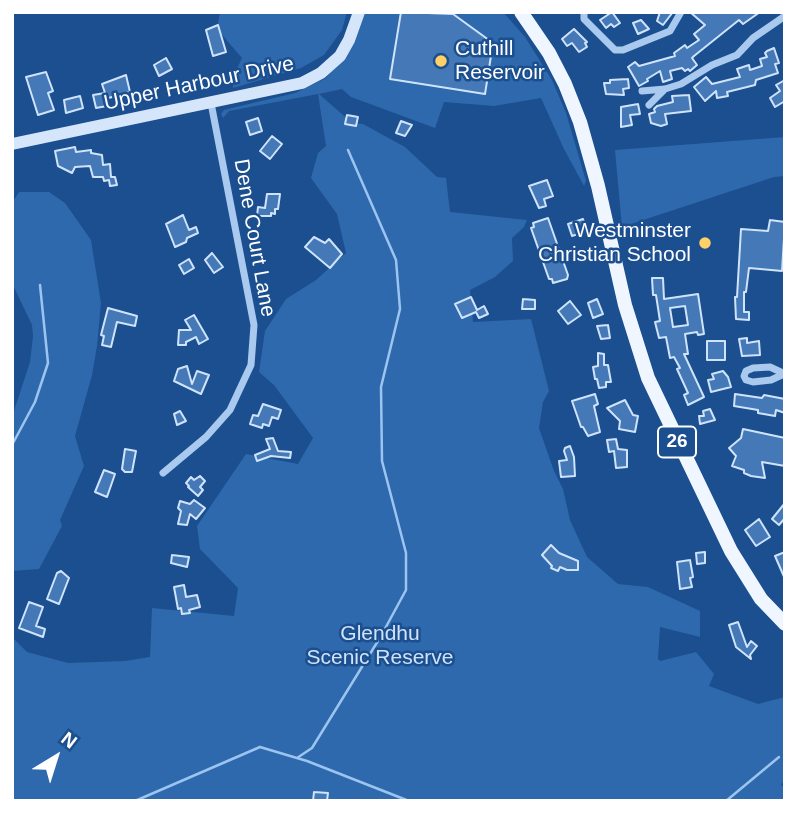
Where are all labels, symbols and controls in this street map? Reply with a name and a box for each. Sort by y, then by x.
place label: Cuthill Reservoir [455,36,545,86]
street label: Upper Harbour Drive [102,52,296,116]
marker: Cuthill Reservoir [433,53,449,69]
street label: Dene Court Lane [228,157,280,319]
place label: Westminster Christian School [538,218,691,268]
marker: Westminster Christian School [697,235,713,251]
road number: 26 [658,426,696,458]
park label: Glendhu Scenic Reserve [306,621,454,671]
north arrow [21,722,91,792]
text: N [57,728,81,753]

